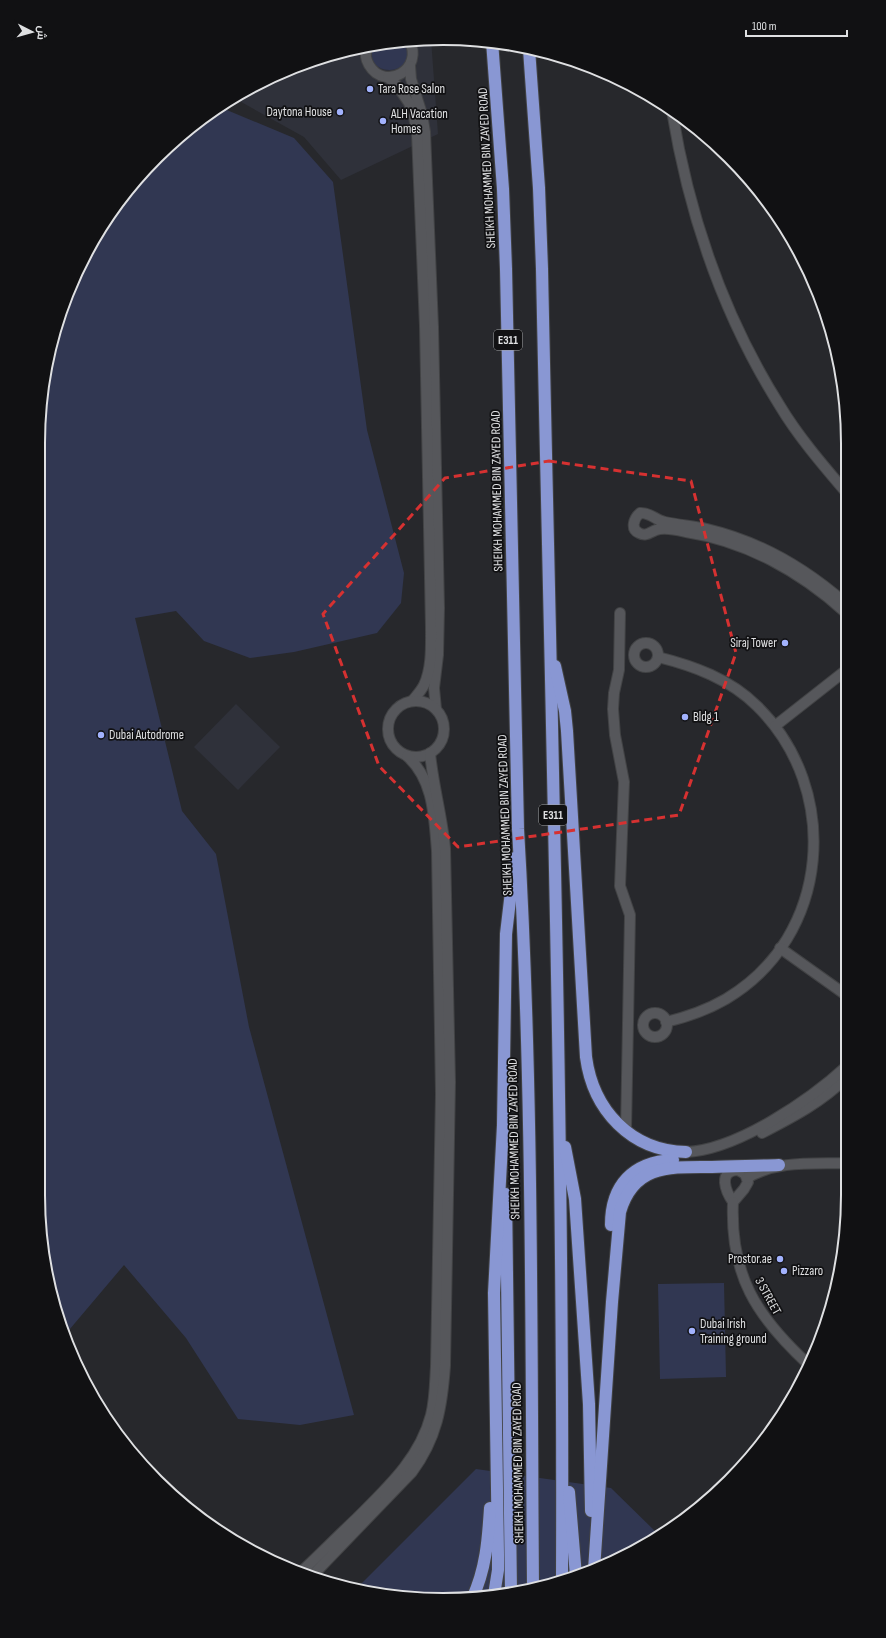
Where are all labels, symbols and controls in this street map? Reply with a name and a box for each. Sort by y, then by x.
north arrow [12,12,52,52]
scale bar [746,12,847,38]
text: 100 m [752,19,777,34]
text: ش [34,25,49,41]
place label: Tara Rose Salon [378,81,445,97]
marker: Tara Rose Salon [365,84,375,94]
street label: SHEIKH MOHAMMED BIN ZAYED ROAD [475,87,499,249]
place label: Daytona House [266,104,332,120]
place label: ALH Vacation Homes [390,106,448,137]
marker: Daytona House [335,107,345,117]
marker: ALH Vacation Homes [378,116,388,126]
road number: E311 [494,330,522,350]
street label: SHEIKH MOHAMMED BIN ZAYED ROAD [488,410,506,572]
place label: Siraj Tower [730,635,777,651]
marker: Siraj Tower [780,638,790,648]
place label: Bldg 1 [693,709,719,725]
marker: Bldg 1 [680,712,690,722]
place label: Dubai Autodrome [109,727,184,743]
marker: Dubai Autodrome [96,730,106,740]
street label: SHEIKH MOHAMMED BIN ZAYED ROAD [494,734,516,896]
road number: E311 [539,805,567,825]
street label: SHEIKH MOHAMMED BIN ZAYED ROAD [505,1058,523,1220]
place label: Prostor.ae [728,1251,772,1267]
marker: Prostor.ae [775,1254,785,1264]
place label: Pizzaro [792,1263,823,1279]
marker: Pizzaro [779,1266,789,1276]
street label: 3 STREET [751,1275,785,1317]
place label: Dubai Irish Training ground [700,1316,767,1347]
marker: Dubai Irish Training ground [687,1326,697,1336]
street label: SHEIKH MOHAMMED BIN ZAYED ROAD [509,1382,527,1544]

